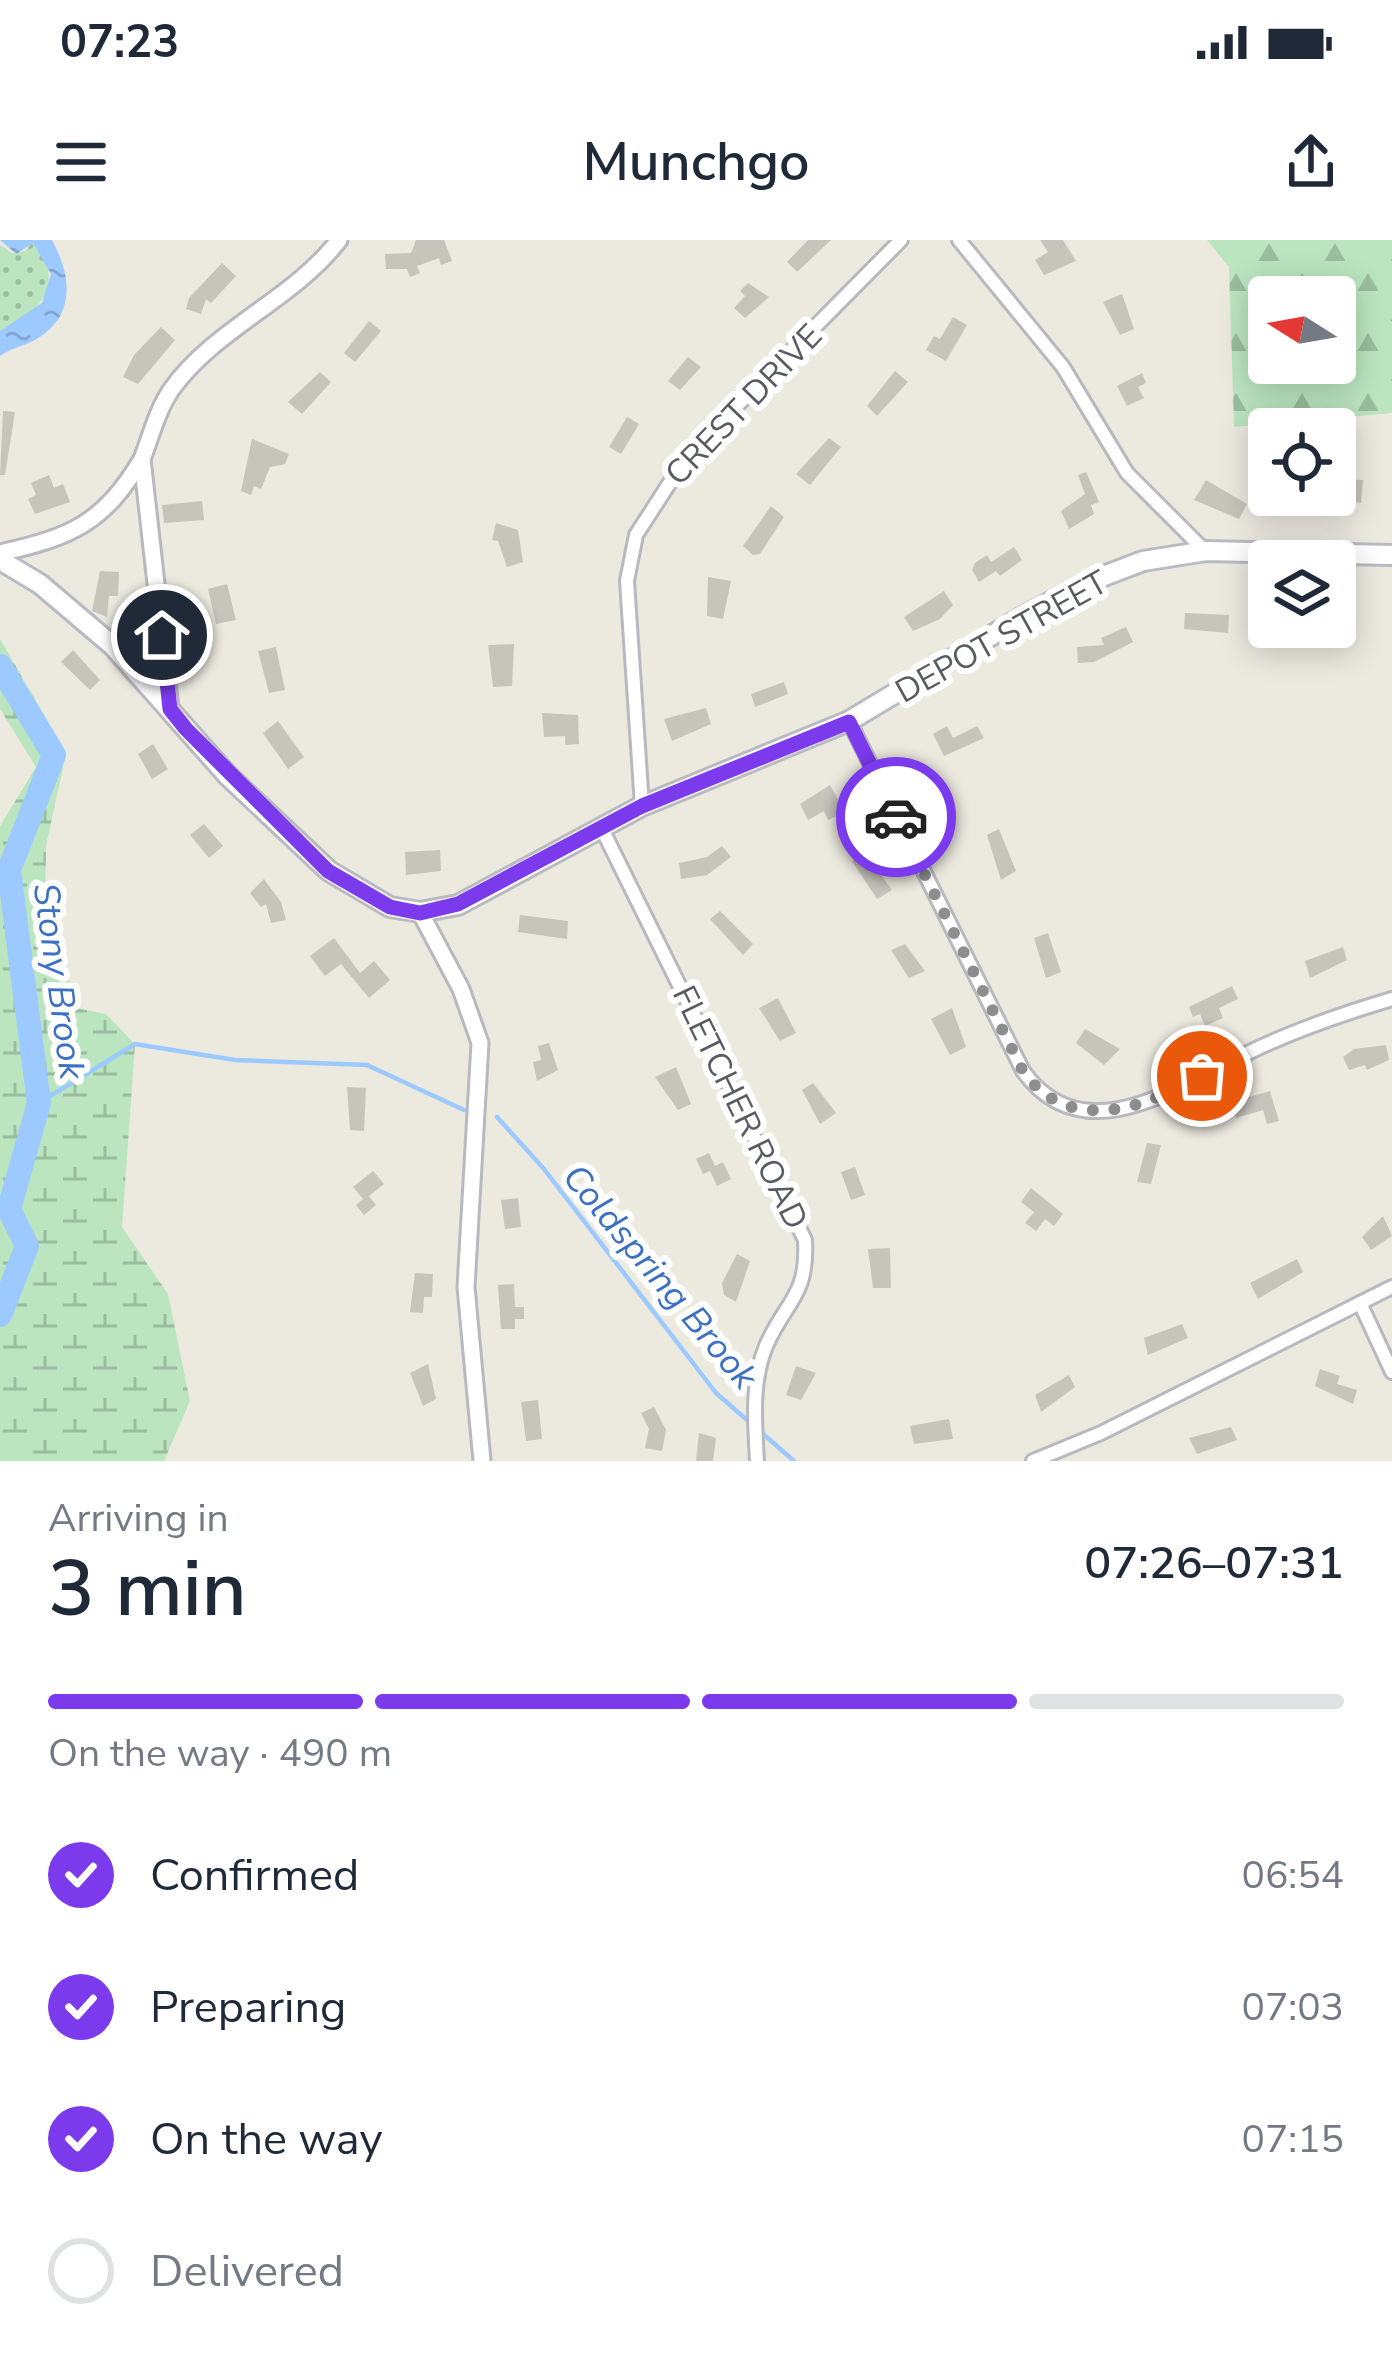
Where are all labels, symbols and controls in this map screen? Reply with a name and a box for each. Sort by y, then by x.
text: 07:23 [60,12,179,73]
text: Munchgo [582,125,810,199]
icon: menu [48,129,114,195]
icon: share [1278,129,1344,195]
north arrow [1248,276,1356,384]
map controls [1248,276,1356,648]
street label: CREST DRIVE [656,314,833,496]
button: locate [1248,408,1356,516]
button: layers [1248,540,1356,648]
street label: DEPOT STREET [888,560,1116,714]
pin [111,584,213,686]
icon: home [129,602,195,668]
courier [836,757,956,877]
icon: car [863,784,929,850]
water label: Stony Brook [21,880,97,1083]
street label: FLETCHER ROAD [661,978,818,1237]
pin [1151,1025,1253,1127]
icon: bag [1169,1043,1235,1109]
water label: Coldspring Brook [551,1154,769,1401]
text: Arriving in [48,1492,229,1545]
text: 07:26–07:31 [1084,1533,1344,1594]
text: 3 min [48,1536,247,1643]
text: On the way · 490 m [48,1727,392,1780]
icon: check [48,1842,114,1908]
text: Confirmed [150,1845,359,1906]
text: 06:54 [1242,1849,1344,1902]
icon: check [48,1974,114,2040]
text: Preparing [150,1977,346,2038]
text: 07:03 [1242,1981,1344,2034]
icon: check [48,2106,114,2172]
text: On the way [150,2109,383,2170]
text: 07:15 [1242,2113,1344,2166]
text: Delivered [150,2241,344,2302]

